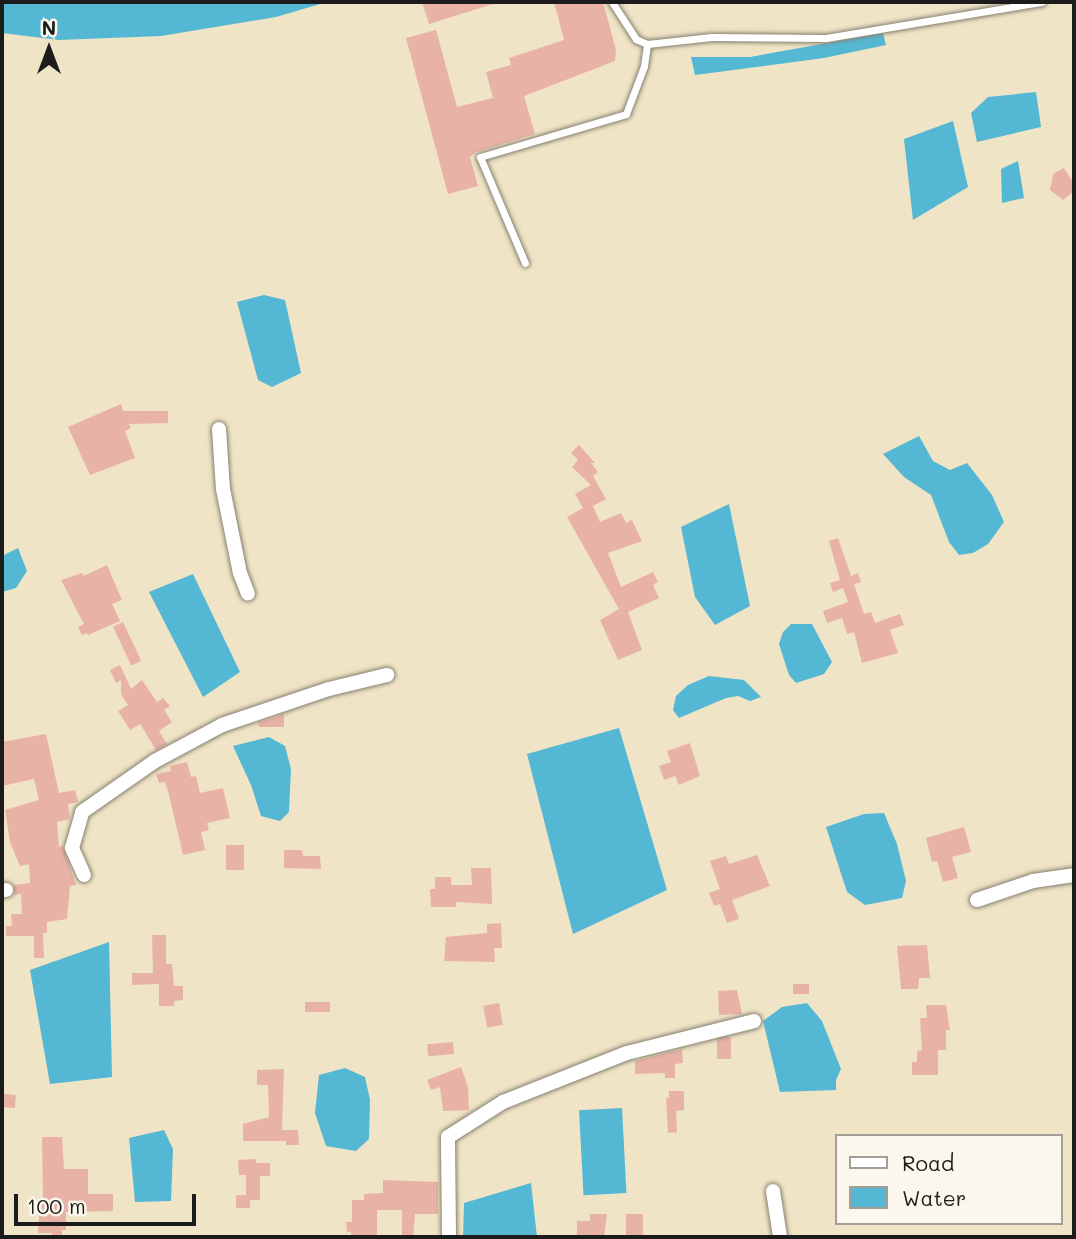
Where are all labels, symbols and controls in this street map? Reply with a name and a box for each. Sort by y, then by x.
north arrow [14,14,84,84]
text: N [42,15,56,40]
legend [834,1134,1062,1225]
text: Road [902,1149,954,1176]
scale bar [18,1180,200,1224]
text: Water [902,1184,966,1211]
text: 100 m [27,1192,86,1219]

